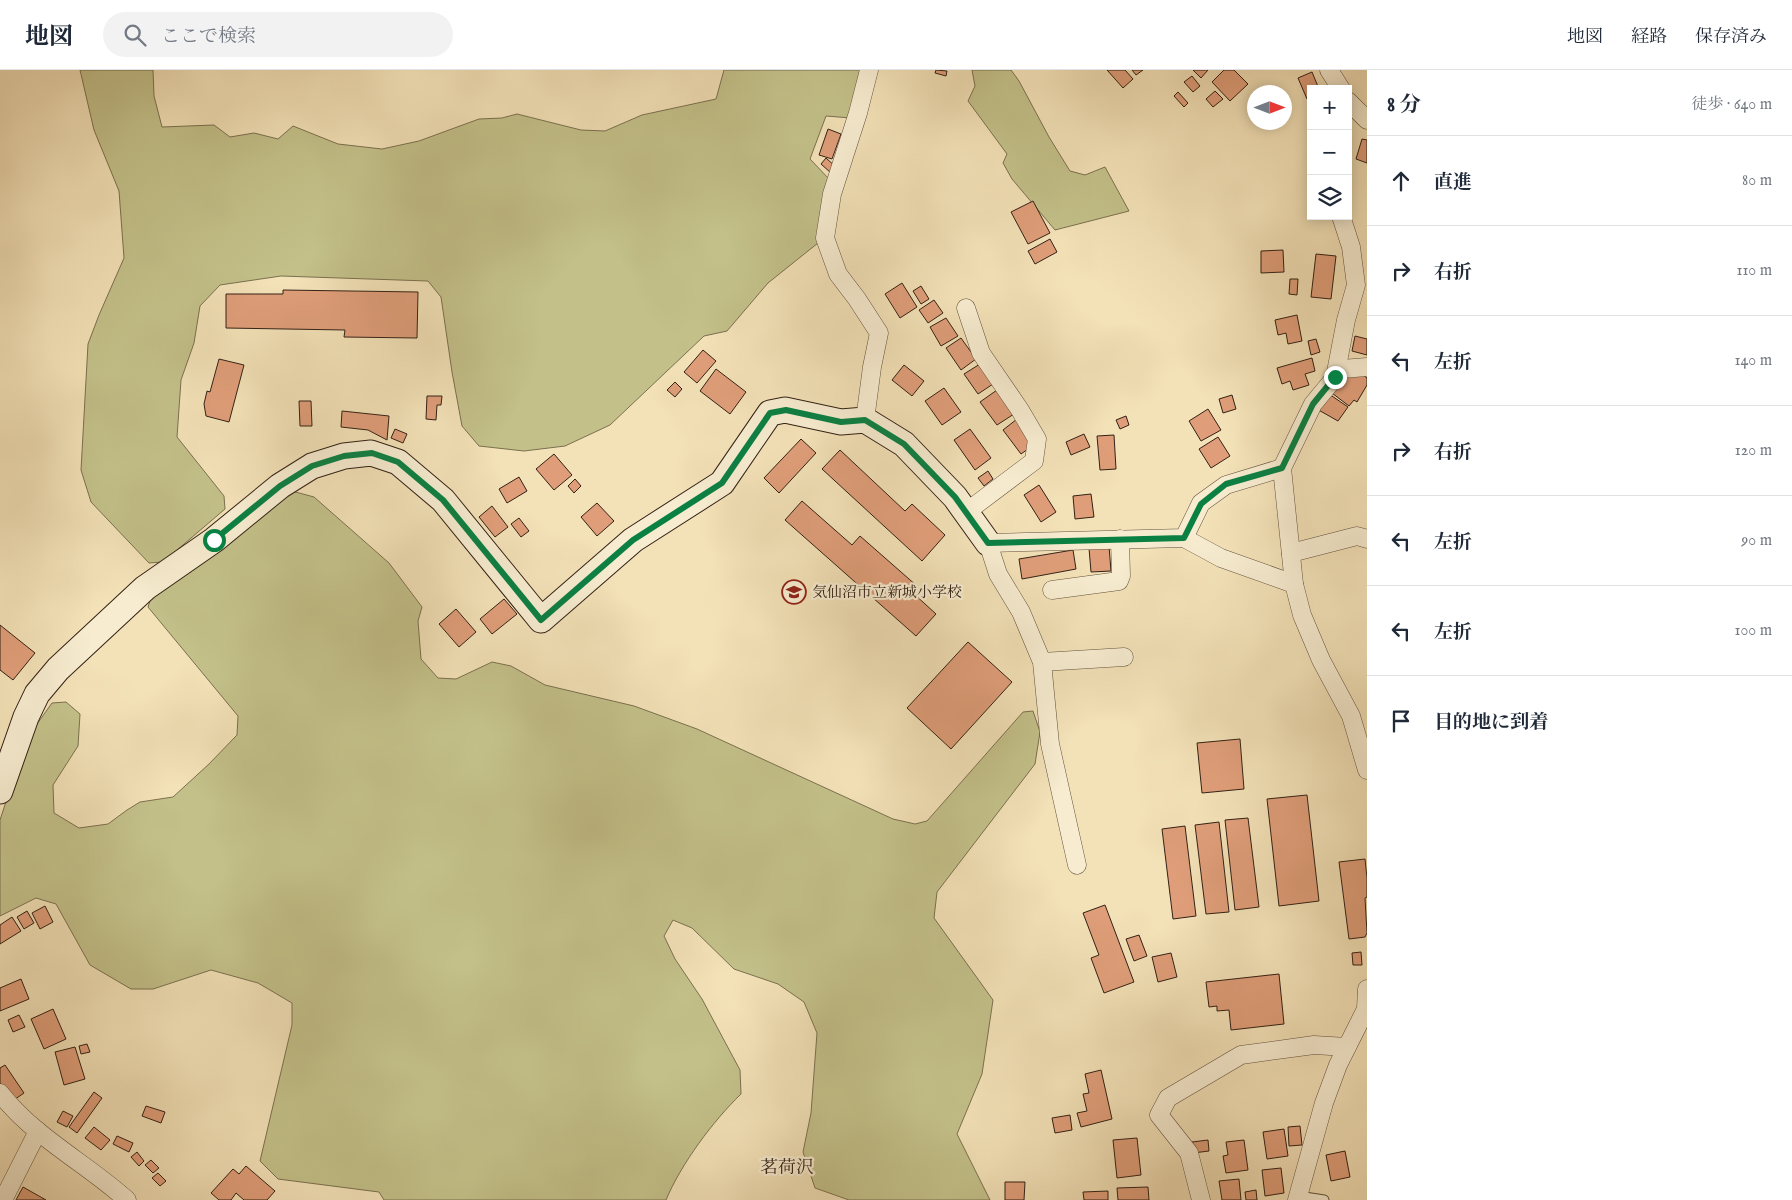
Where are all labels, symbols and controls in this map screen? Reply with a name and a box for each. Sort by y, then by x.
search box [103,12,453,57]
icon: search [121,21,149,49]
text: 地図 [25,22,73,53]
text: ここで検索 [161,25,256,49]
text: 地図 [1567,26,1603,49]
text: 経路 [1631,26,1667,49]
text: 保存済み [1695,26,1767,49]
north arrow [1247,85,1292,130]
map controls [1307,85,1352,220]
button: + [1307,85,1352,130]
text: 8 分 [1387,92,1421,119]
text: 徒歩 · 640 m [1691,95,1772,115]
button: − [1307,130,1352,175]
icon: ahead [1387,167,1415,195]
text: 直進 [1434,171,1472,195]
text: 80 m [1742,171,1772,191]
button: layers [1307,175,1352,220]
icon: right [1387,257,1415,285]
text: 右折 [1434,261,1472,285]
text: 110 m [1736,261,1772,281]
icon: left [1387,347,1415,375]
text: 左折 [1434,351,1472,375]
text: 140 m [1734,351,1772,371]
route end [1324,366,1347,389]
icon: right [1387,437,1415,465]
text: 右折 [1434,441,1472,465]
text: 120 m [1735,441,1772,461]
icon: left [1387,527,1415,555]
route start [203,529,226,552]
text: 左折 [1434,531,1472,555]
text: 90 m [1741,531,1772,551]
school or university icon: 気仙沼市立新城小学校 [781,579,807,605]
place label: 気仙沼市立新城小学校 [812,583,962,602]
icon: left [1387,617,1415,645]
text: 左折 [1434,621,1472,645]
text: 100 m [1735,621,1772,641]
icon: arrive [1387,707,1415,735]
text: 目的地に到着 [1434,711,1548,735]
district label: 茗荷沢 [760,1157,814,1180]

